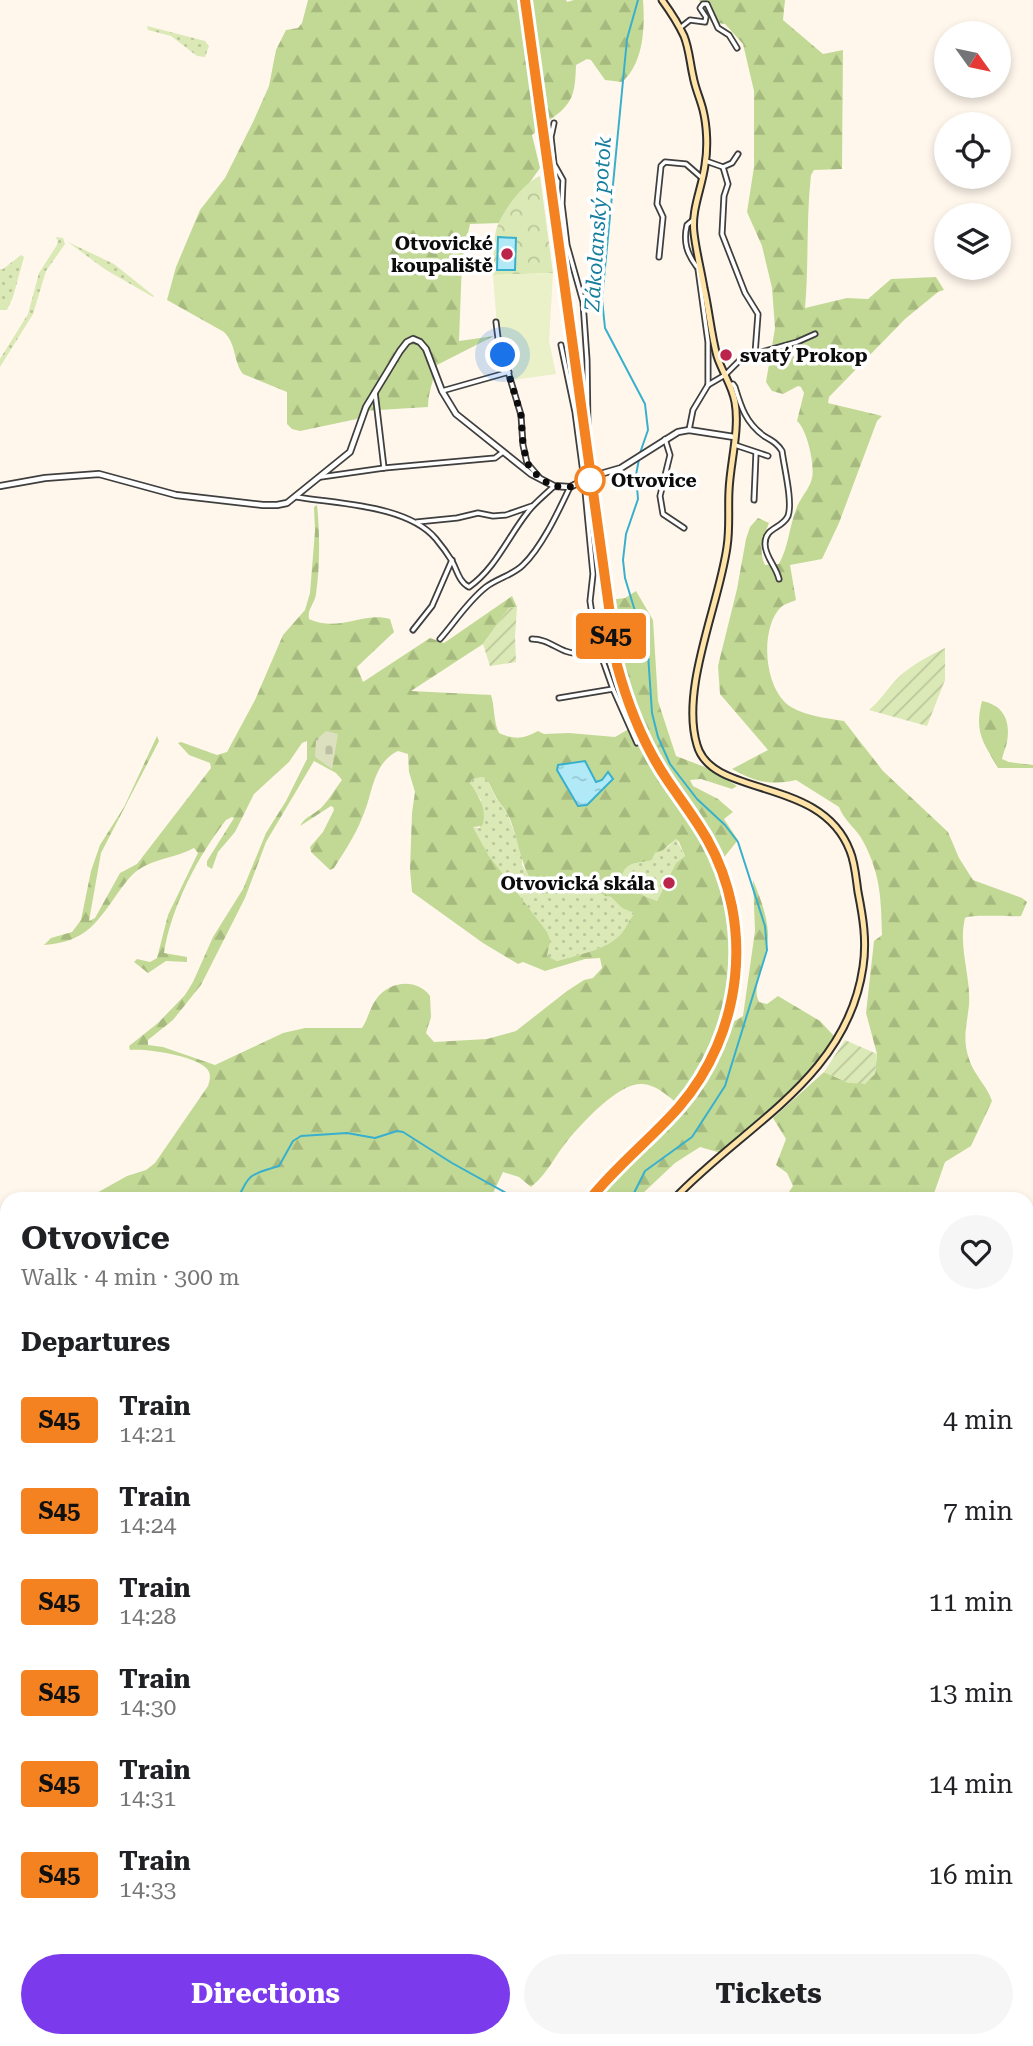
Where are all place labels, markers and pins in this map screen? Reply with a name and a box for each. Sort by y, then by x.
place label: Otvovické koupaliště [391,232,493,277]
marker: Otvovické koupaliště [499,246,515,262]
place label: svatý Prokop [740,344,868,367]
marker: svatý Prokop [718,347,734,363]
marker: Otvovice [575,465,605,495]
place label: Otvovice [611,469,697,492]
place label: Otvovická skála [500,872,655,895]
marker: Otvovická skála [661,875,677,891]

